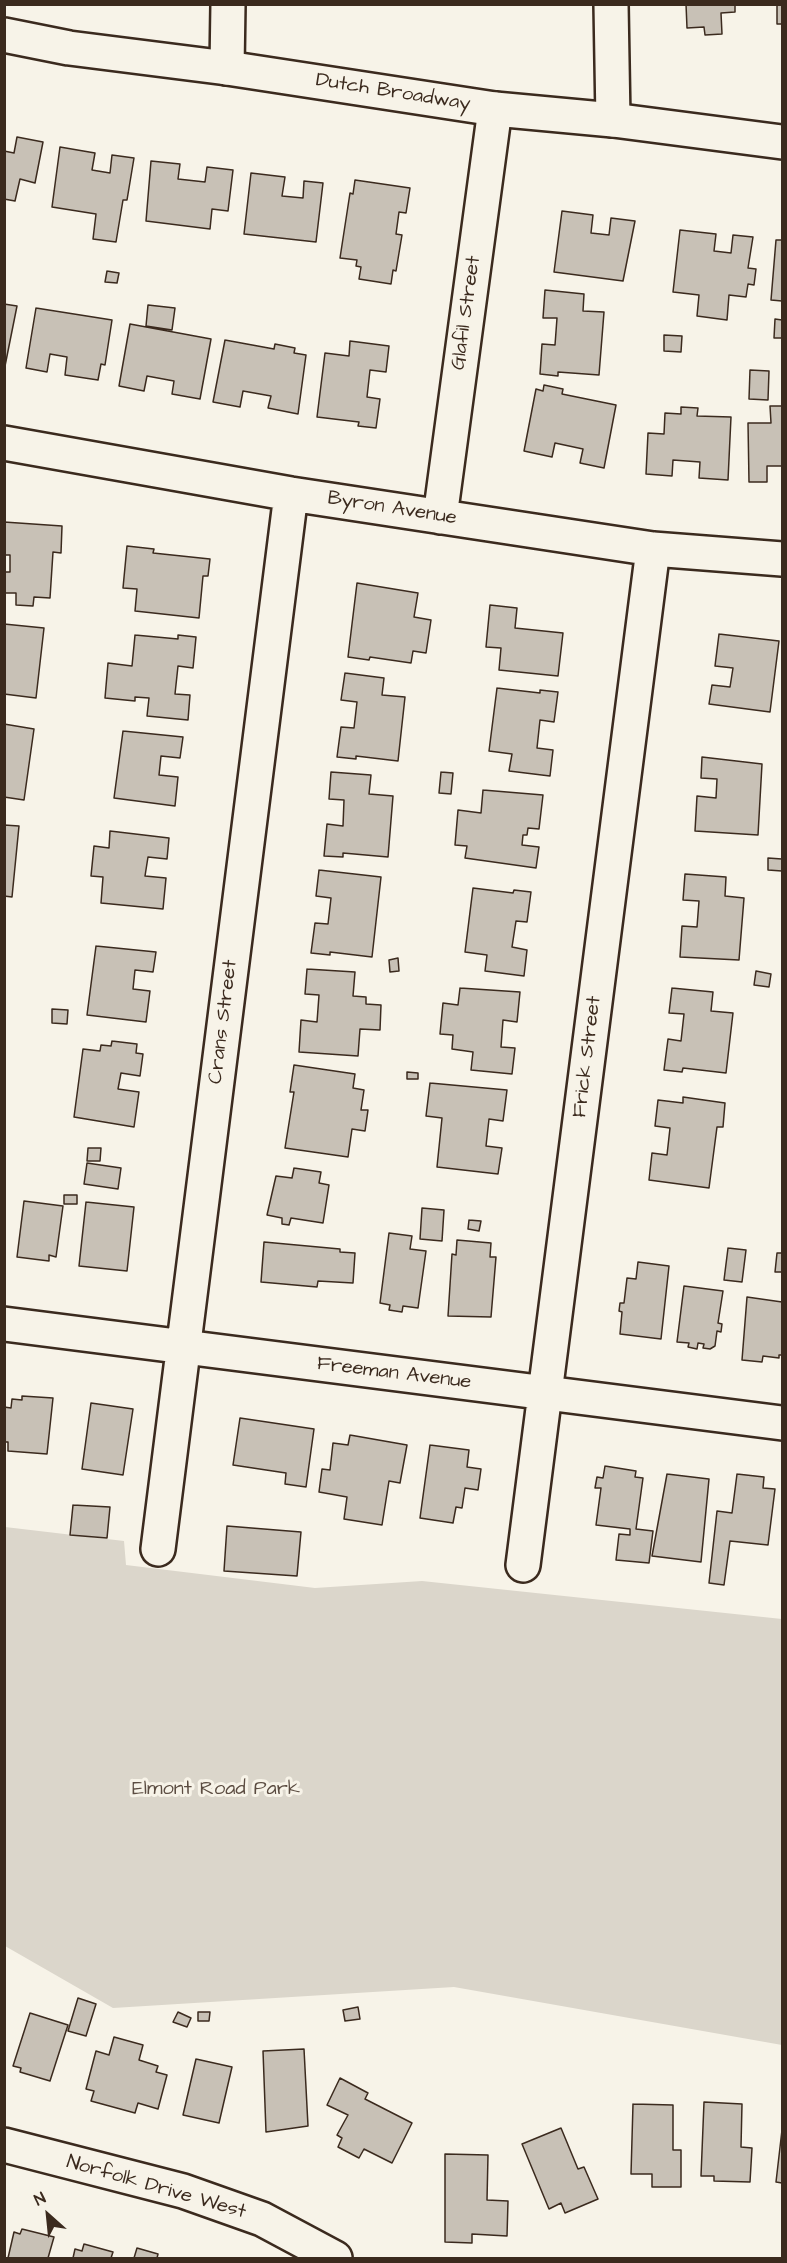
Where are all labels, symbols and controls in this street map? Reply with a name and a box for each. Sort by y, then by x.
street label: Dutch Broadway [314,69,472,117]
street label: Glafil Street [447,254,487,372]
street label: Byron Avenue [326,487,458,531]
street label: Crans Street [204,958,244,1086]
street label: Frick Street [569,995,607,1119]
street label: Freeman Avenue [315,1353,473,1395]
park label: Elmont Road Park [132,1778,300,1802]
street label: Norfolk Drive West [64,2151,248,2225]
north arrow [18,2185,78,2245]
text: N [30,2187,49,2211]

